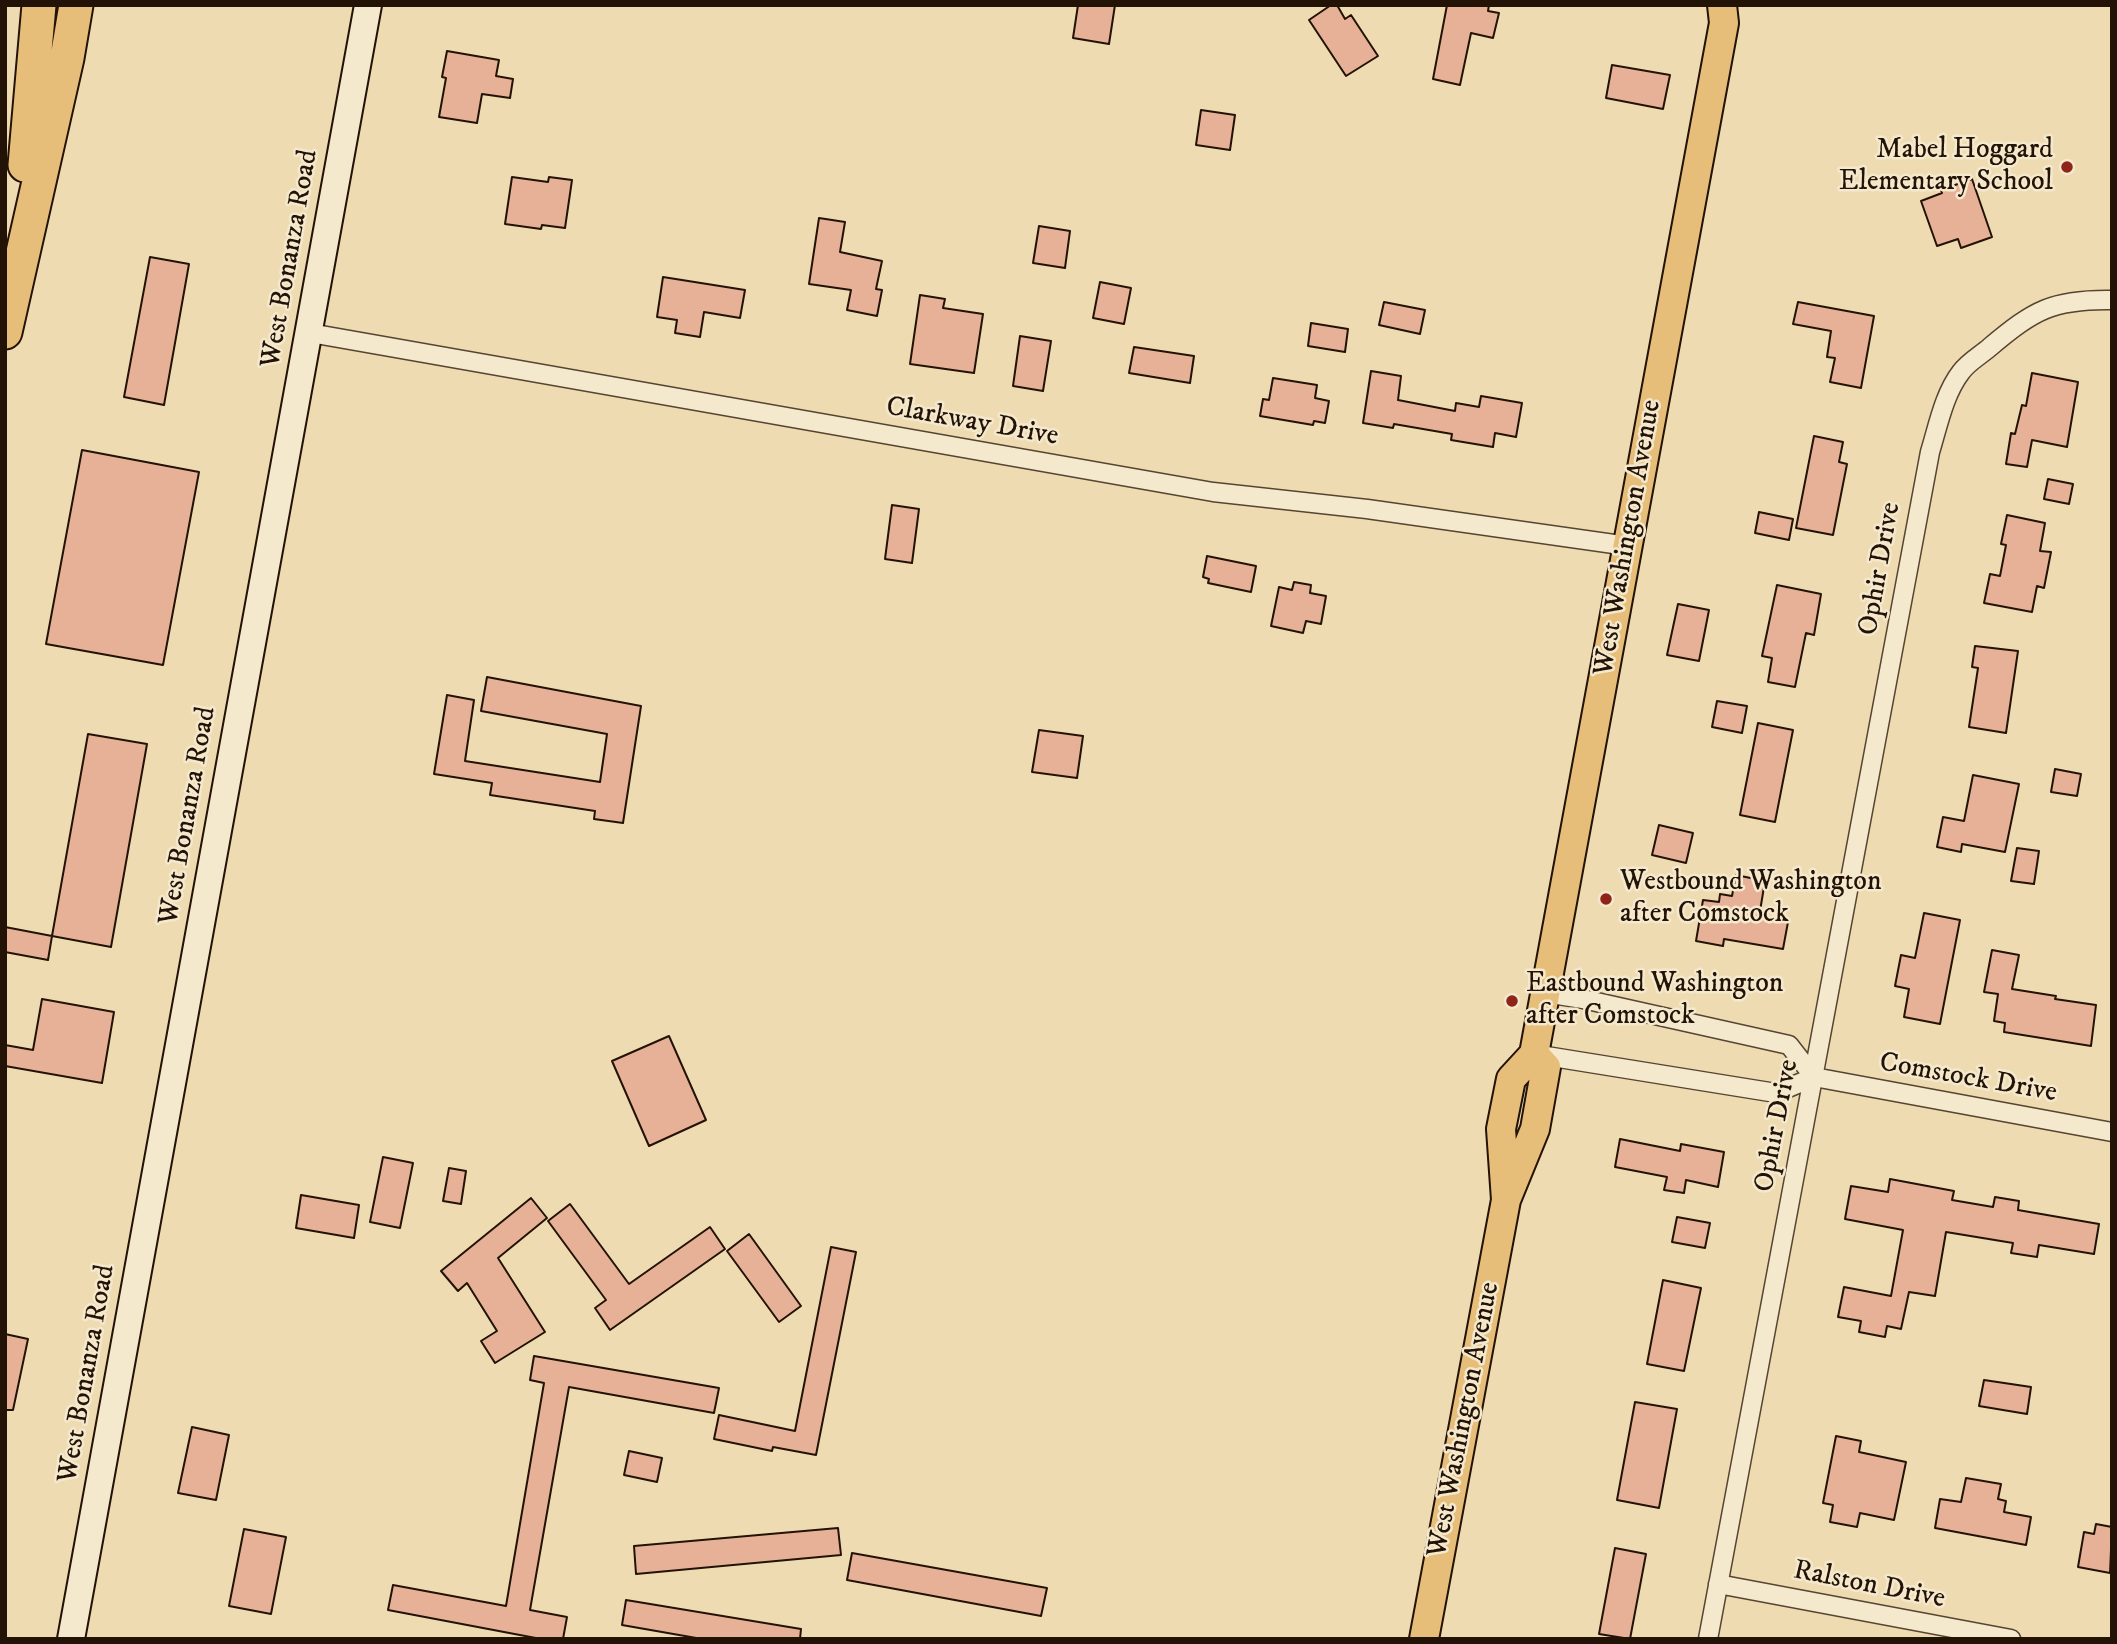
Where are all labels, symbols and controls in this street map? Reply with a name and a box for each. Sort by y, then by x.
place label: Mabel Hoggard Elementary School [1839,134,2053,200]
street label: West Bonanza Road [255,147,327,371]
marker: Mabel Hoggard Elementary School [2059,159,2075,175]
street label: Clarkway Drive [883,391,1061,455]
street label: West Washington Avenue [1588,397,1670,679]
street label: Ophir Drive [1853,500,1909,638]
street label: West Bonanza Road [153,704,225,928]
place label: Westbound Washington after Comstock [1620,866,1882,932]
marker: Westbound Washington after Comstock [1598,891,1614,907]
place label: Eastbound Washington after Comstock [1526,968,1783,1034]
marker: Eastbound Washington after Comstock [1504,993,1520,1009]
street label: Comstock Drive [1877,1047,2059,1111]
street label: Ophir Drive [1749,1057,1807,1195]
street label: West Bonanza Road [52,1262,124,1486]
street label: West Washington Avenue [1422,1280,1508,1560]
street label: Ralston Drive [1790,1555,1948,1617]

